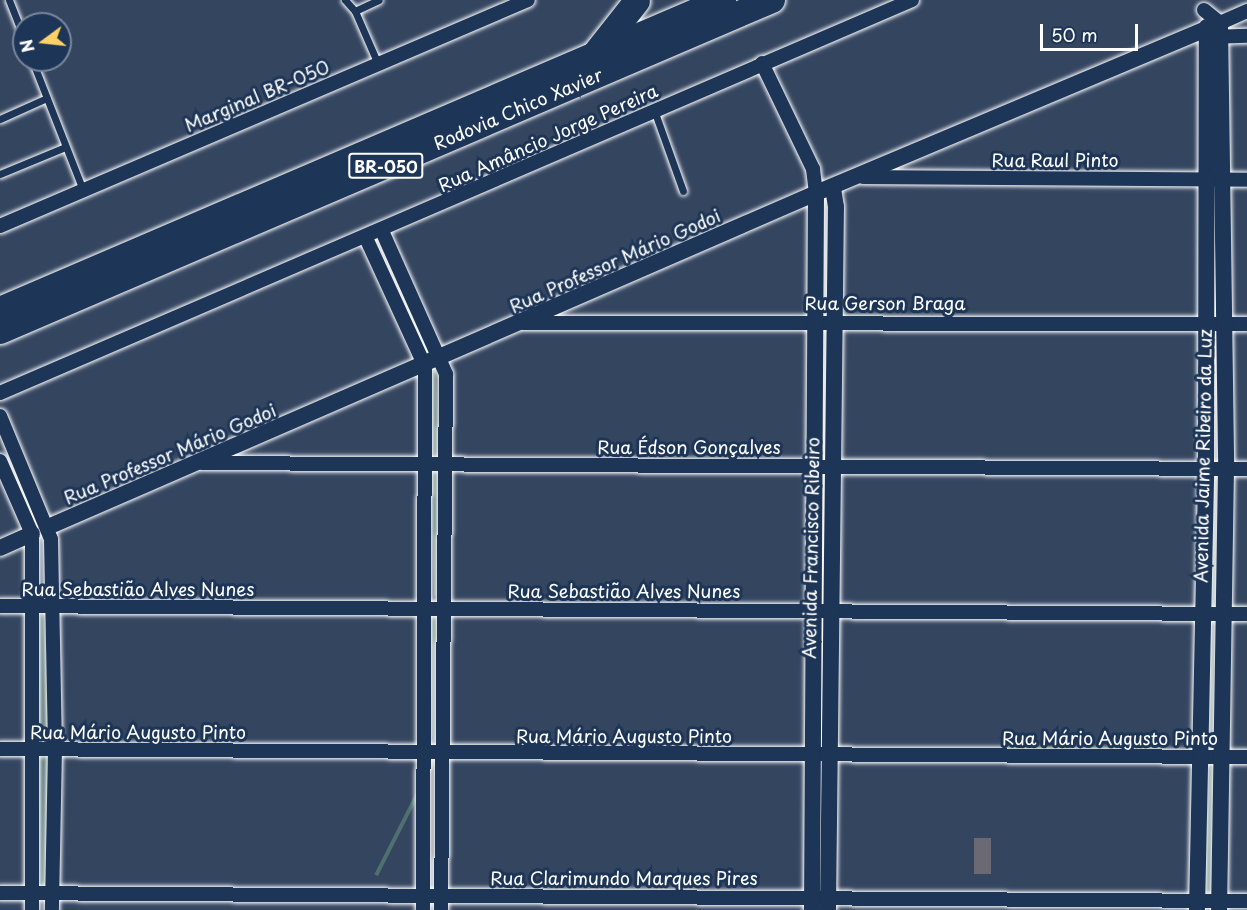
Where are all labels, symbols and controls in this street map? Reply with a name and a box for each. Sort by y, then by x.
north arrow [12,12,72,72]
scale bar [1043,12,1140,50]
text: 50 m [1051,21,1098,48]
text: N [13,37,40,55]
street label: Marginal BR-050 [181,56,333,136]
street label: Rodovia Chico Xavier [430,64,606,154]
street label: Rua Amâncio Jorge Pereira [434,80,662,196]
street label: Rua Raul Pinto [991,149,1119,171]
road number: BR-050 [347,153,425,179]
street label: Rua Professor Mário Godoi [504,204,726,318]
street label: Rua Gerson Braga [804,292,966,314]
street label: Avenida Jaime Ribeiro da Luz [1190,328,1216,584]
street label: Rua Professor Mário Godoi [59,399,281,509]
street label: Rua Édson Gonçalves [597,436,781,458]
street label: Avenida Francisco Ribeiro [798,437,824,659]
street label: Rua Sebastião Alves Nunes [21,578,255,600]
street label: Rua Sebastião Alves Nunes [507,580,741,602]
street label: Rua Mário Augusto Pinto [29,721,247,743]
street label: Rua Mário Augusto Pinto [515,725,733,747]
street label: Rua Mário Augusto Pinto [1001,727,1219,749]
street label: Rua Clarimundo Marques Pires [489,867,759,889]

